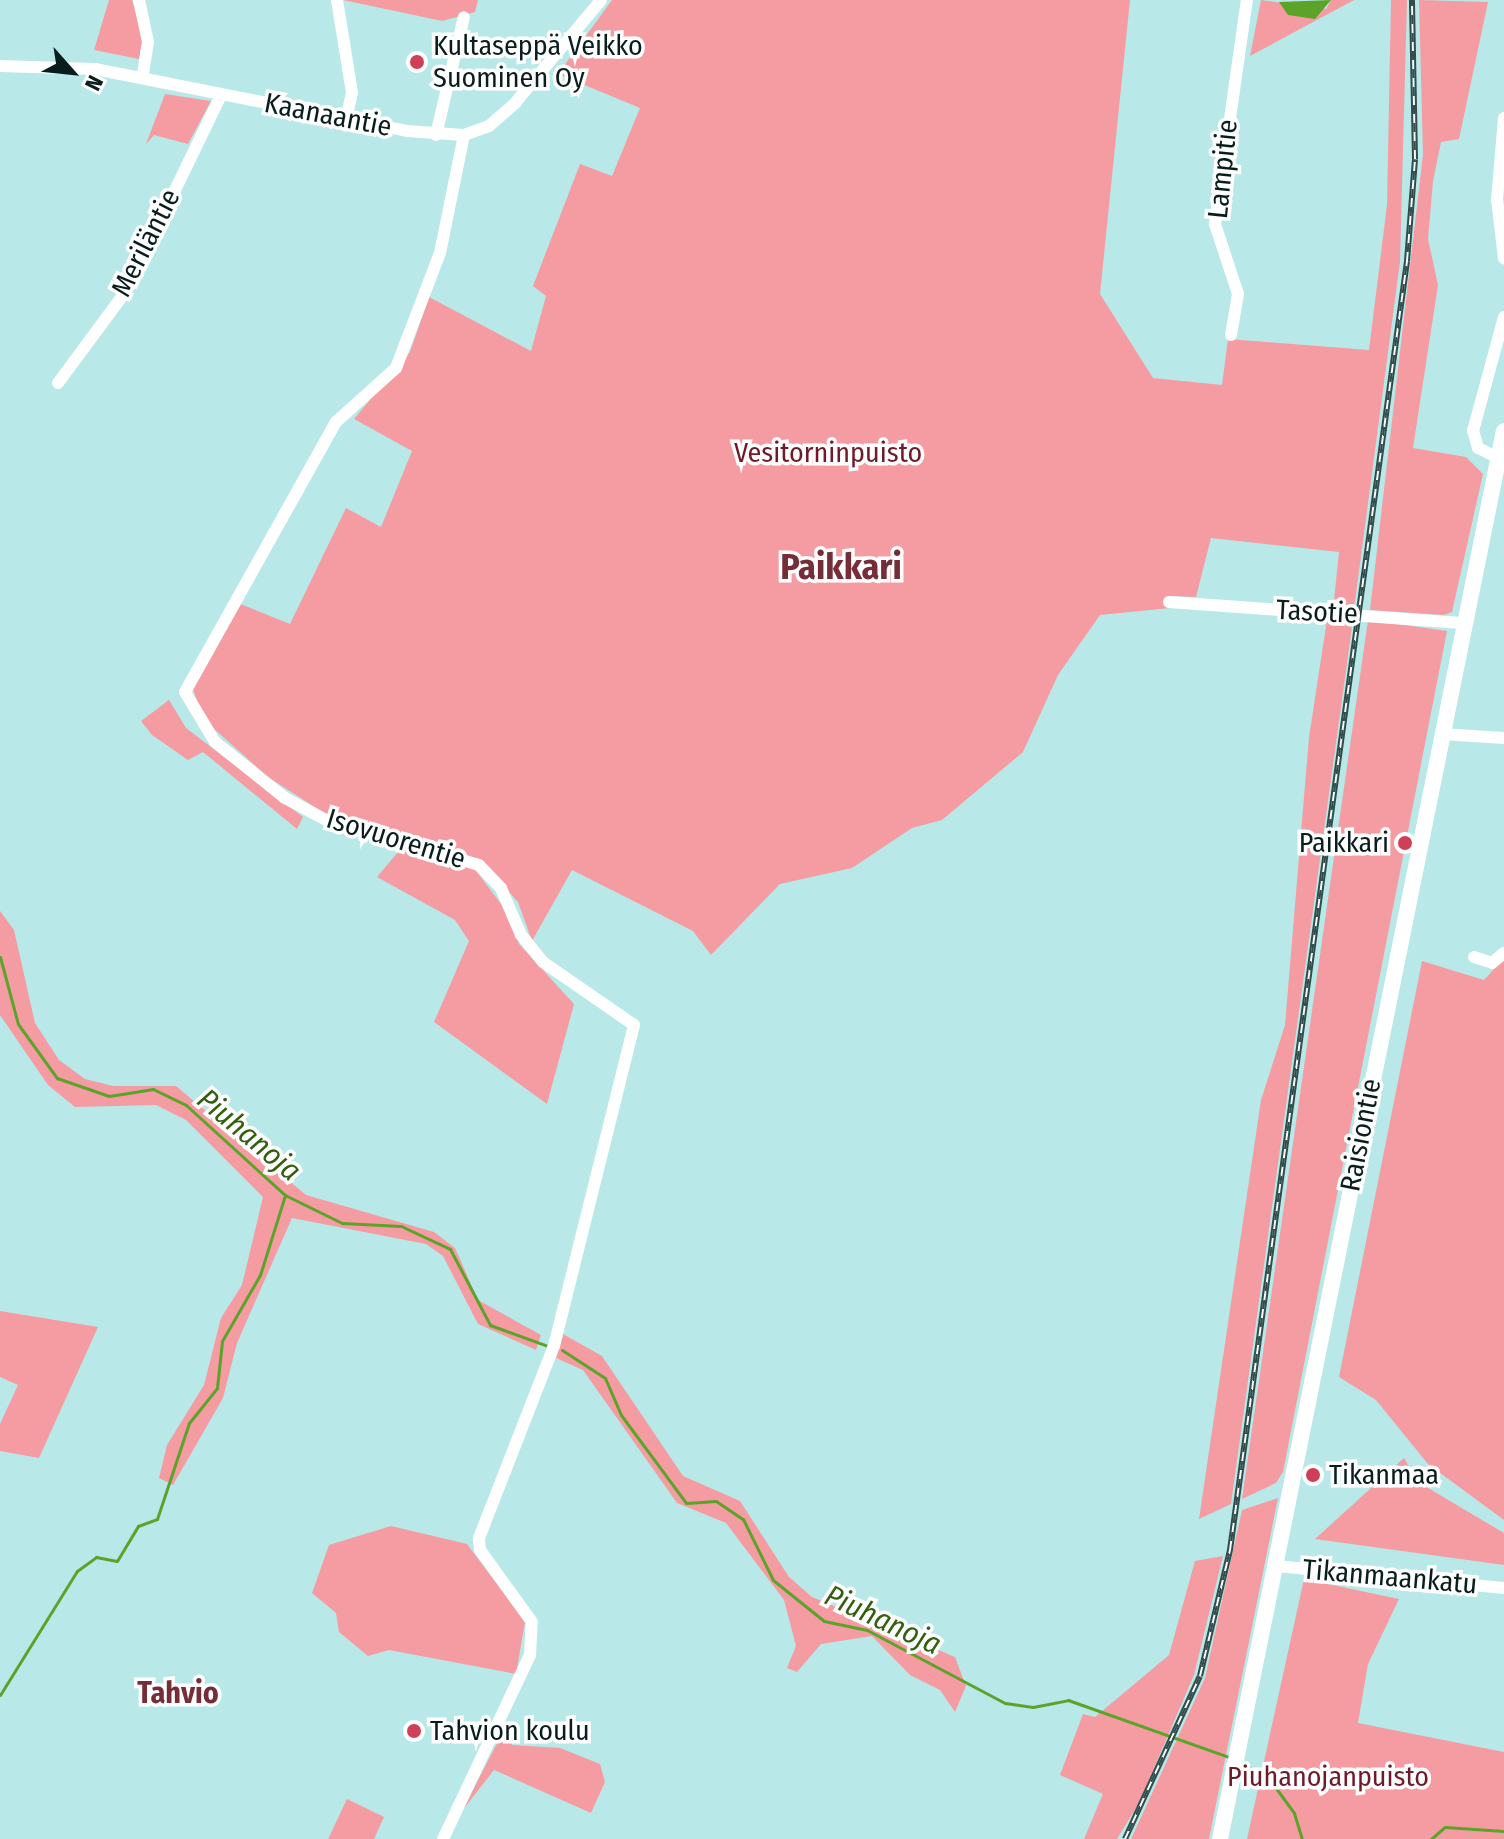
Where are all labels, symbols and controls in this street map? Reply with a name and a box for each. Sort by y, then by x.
place label: Kultaseppä Veikko Suominen Oy [433,29,643,95]
north arrow [32,32,112,112]
marker: Kultaseppä Veikko Suominen Oy [408,53,426,71]
text: N [79,71,109,95]
street label: Kaanaantie [262,86,394,144]
street label: Lampitie [1201,118,1245,220]
street label: Meriläntie [105,184,187,302]
park label: Vesitorninpuisto [734,436,922,470]
district label: Paikkari [780,546,902,590]
street label: Tasotie [1275,593,1359,631]
street label: Isovuorentie [323,802,469,876]
place label: Paikkari [1299,826,1389,860]
marker: Paikkari [1396,834,1414,852]
street label: Raisiontie [1334,1076,1388,1194]
water label: Piuhanoja [190,1081,308,1189]
place label: Tikanmaa [1329,1458,1439,1492]
marker: Tikanmaa [1304,1466,1322,1484]
street label: Tikanmaankatu [1301,1553,1479,1601]
water label: Piuhanoja [819,1577,947,1663]
district label: Tahvio [137,1675,219,1711]
place label: Tahvion koulu [430,1714,590,1748]
marker: Tahvion koulu [405,1722,423,1740]
park label: Piuhanojanpuisto [1227,1760,1429,1794]

